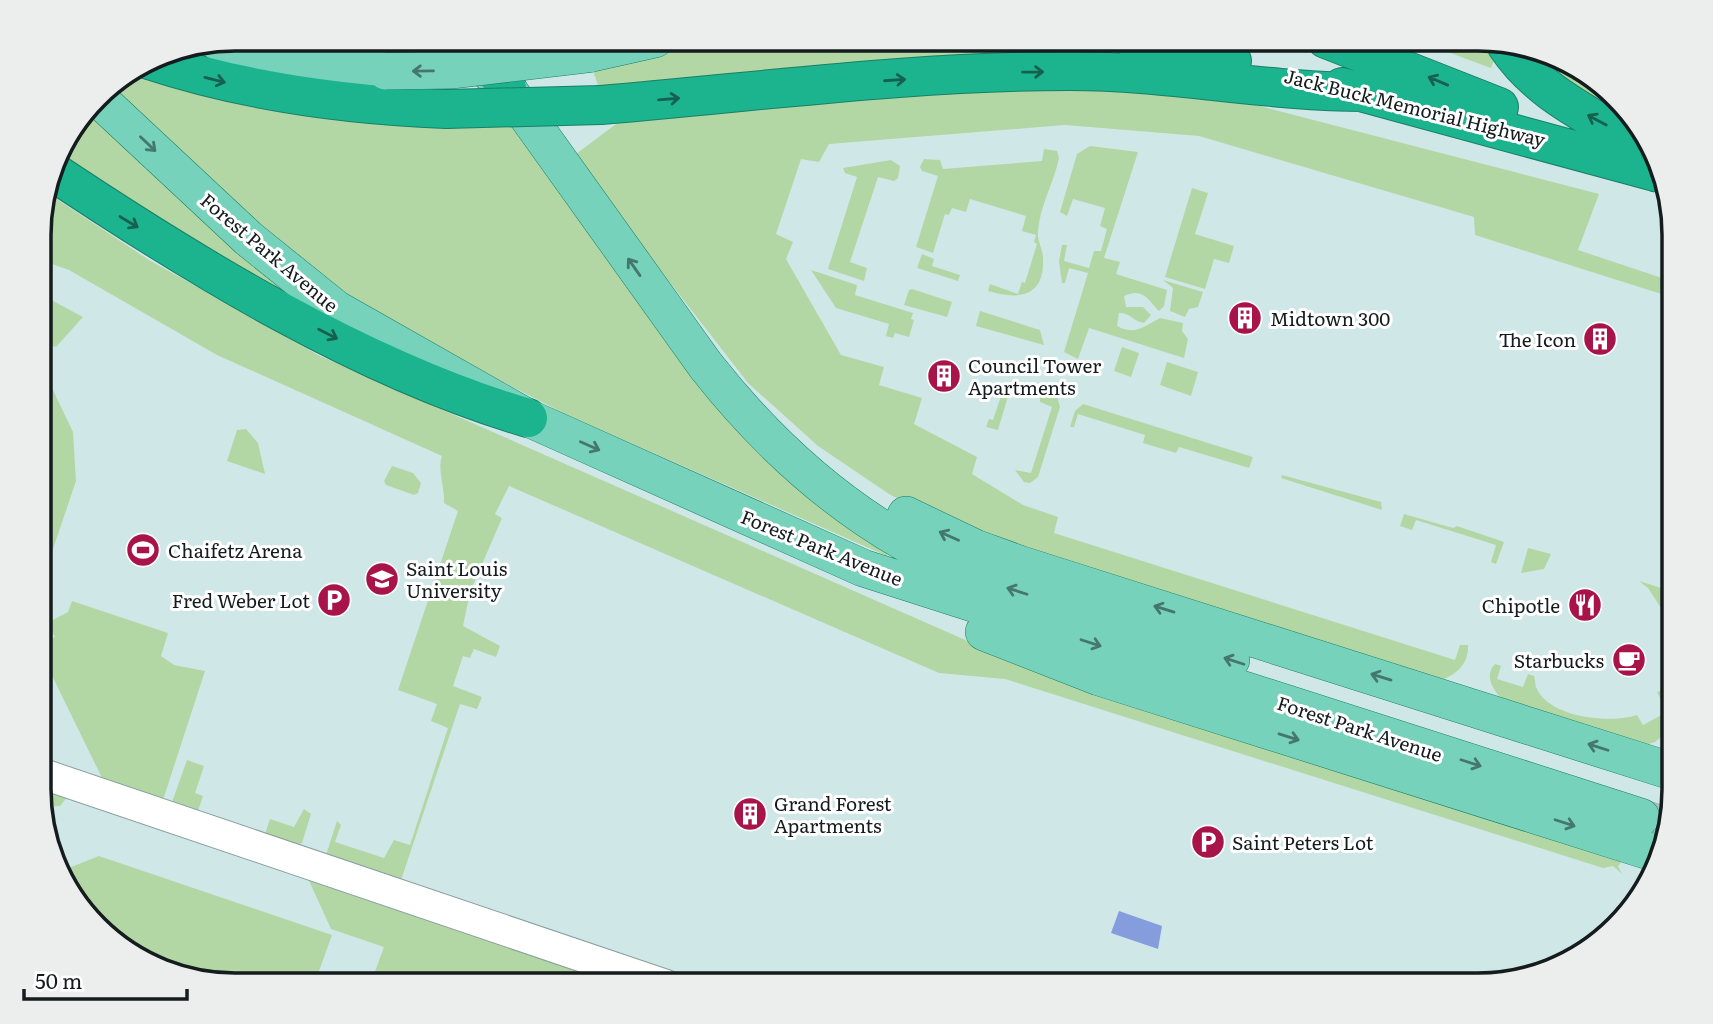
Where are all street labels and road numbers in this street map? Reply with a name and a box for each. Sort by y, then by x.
street label: Jack Buck Memorial Highway [1282,61,1549,153]
street label: Forest Park Avenue [195,186,345,318]
street label: Forest Park Avenue [737,502,907,592]
street label: Forest Park Avenue [1274,688,1446,768]

